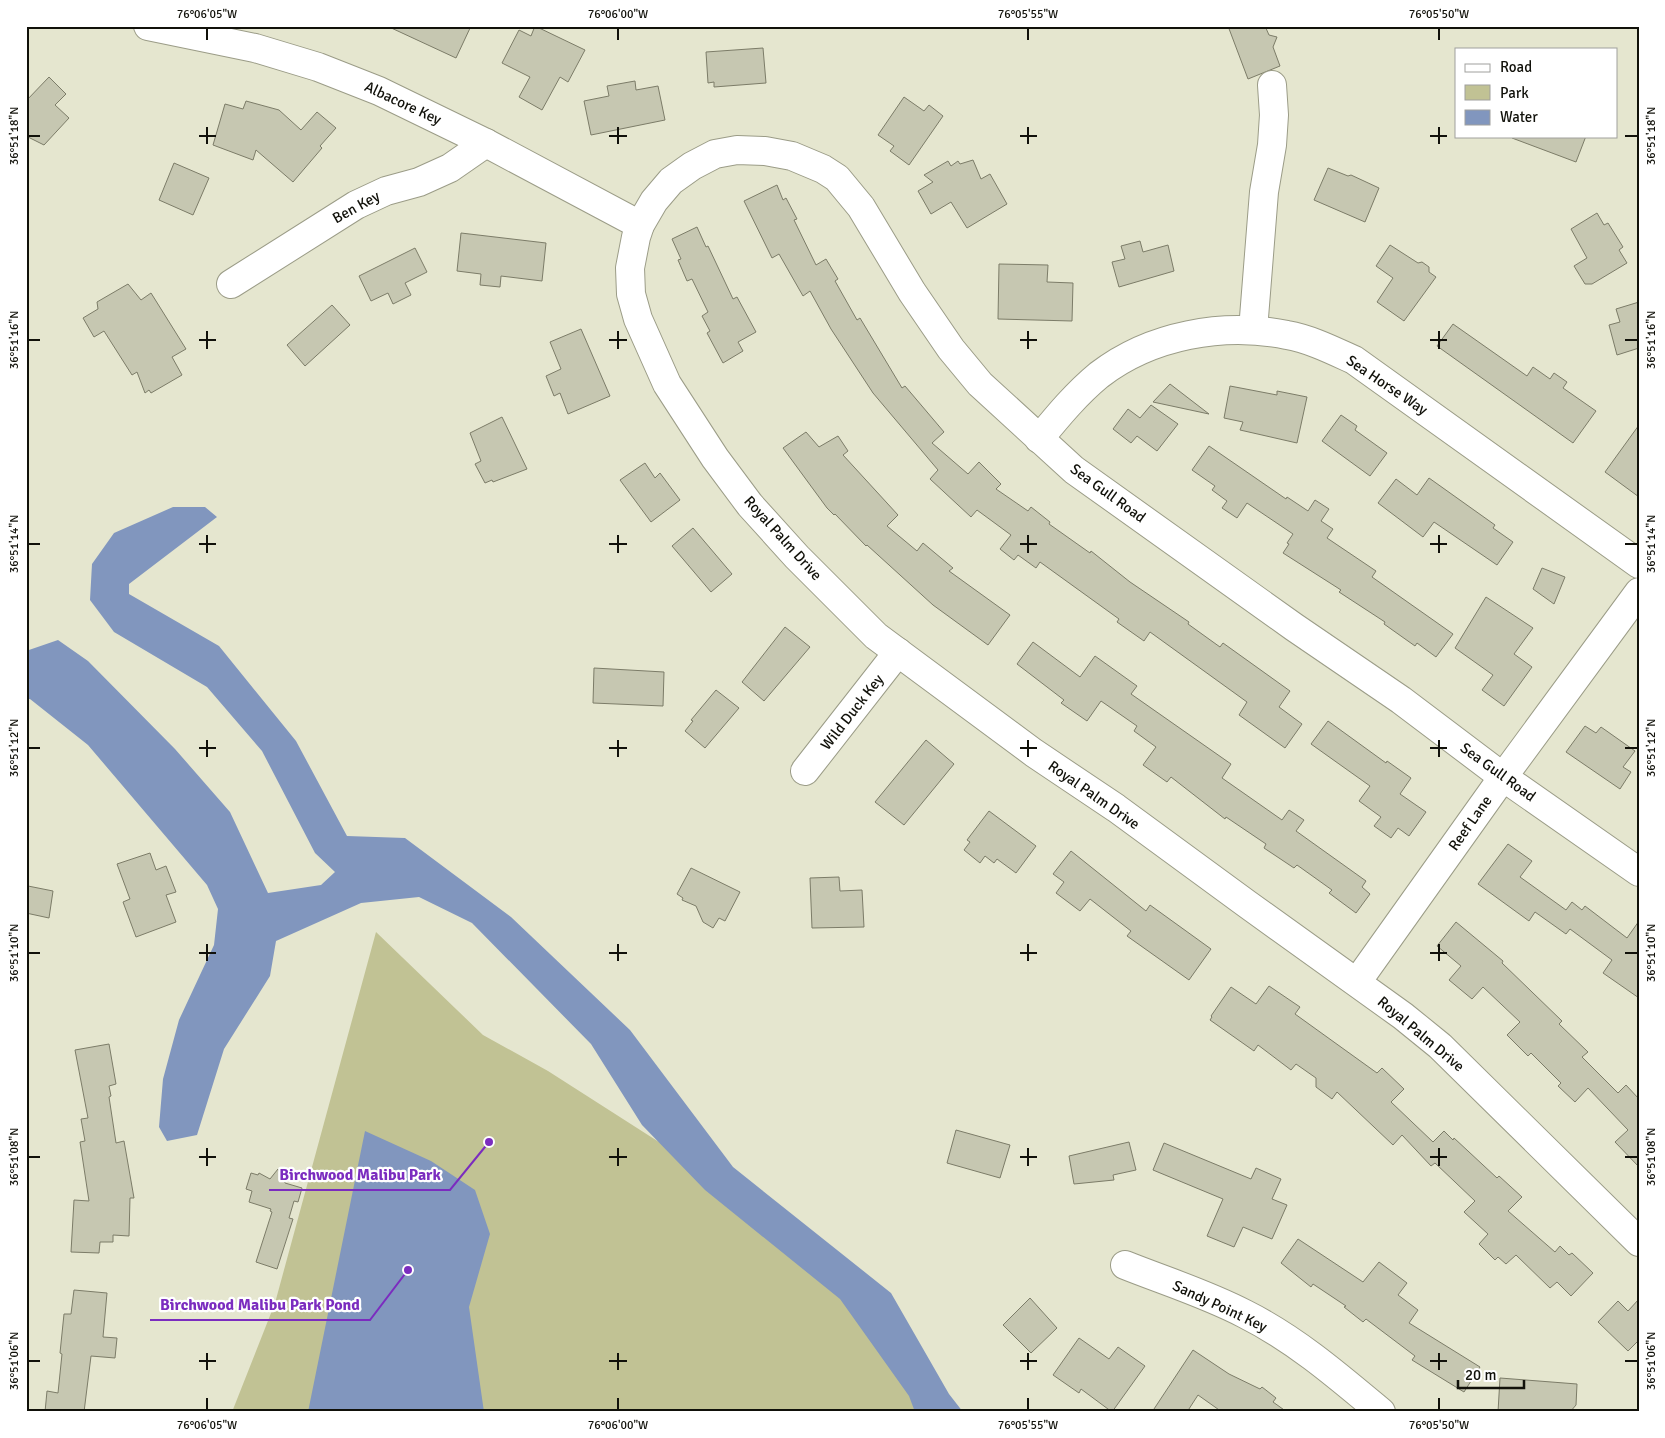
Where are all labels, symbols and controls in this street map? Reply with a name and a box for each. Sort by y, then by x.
text: 76°06'05"W [177,7,237,22]
text: 76°06'00"W [588,7,648,22]
text: 76°05'55"W [998,7,1058,22]
text: 76°05'50"W [1409,7,1469,22]
legend [1455,48,1618,138]
text: Road [1500,58,1532,76]
street label: Albacore Key [362,77,444,129]
text: Park [1500,84,1529,102]
text: 36°51'18"N [7,107,22,165]
text: 36°51'18"N [1644,107,1659,165]
text: Water [1500,108,1538,126]
street label: Ben Key [329,187,383,227]
text: 36°51'16"N [7,311,22,369]
text: 36°51'16"N [1644,311,1659,369]
street label: Sea Horse Way [1343,351,1431,419]
street label: Sea Gull Road [1067,460,1149,526]
street label: Royal Palm Drive [740,492,826,584]
text: 36°51'14"N [7,515,22,573]
text: 36°51'14"N [1644,515,1659,573]
street label: Wild Duck Key [817,671,887,753]
text: 36°51'12"N [7,719,22,777]
text: 36°51'12"N [1644,719,1659,777]
street label: Sea Gull Road [1457,739,1539,805]
street label: Royal Palm Drive [1045,757,1143,833]
street label: Reef Lane [1445,792,1495,854]
text: 36°51'10"N [7,924,22,982]
text: 36°51'10"N [1644,924,1659,982]
street label: Royal Palm Drive [1374,993,1468,1075]
text: 36°51'08"N [7,1128,22,1186]
text: 36°51'08"N [1644,1128,1659,1186]
callout: Birchwood Malibu Park [269,1159,450,1190]
text: Birchwood Malibu Park [279,1165,441,1185]
street label: Sandy Point Key [1170,1276,1270,1336]
callout: Birchwood Malibu Park Pond [150,1289,370,1320]
text: Birchwood Malibu Park Pond [160,1295,360,1315]
text: 36°51'06"N [7,1332,22,1390]
text: 36°51'06"N [1644,1332,1659,1390]
scale bar [1458,1358,1524,1390]
text: 20 m [1465,1366,1496,1384]
text: 76°06'05"W [177,1418,237,1433]
text: 76°06'00"W [588,1418,648,1433]
text: 76°05'55"W [998,1418,1058,1433]
text: 76°05'50"W [1409,1418,1469,1433]

